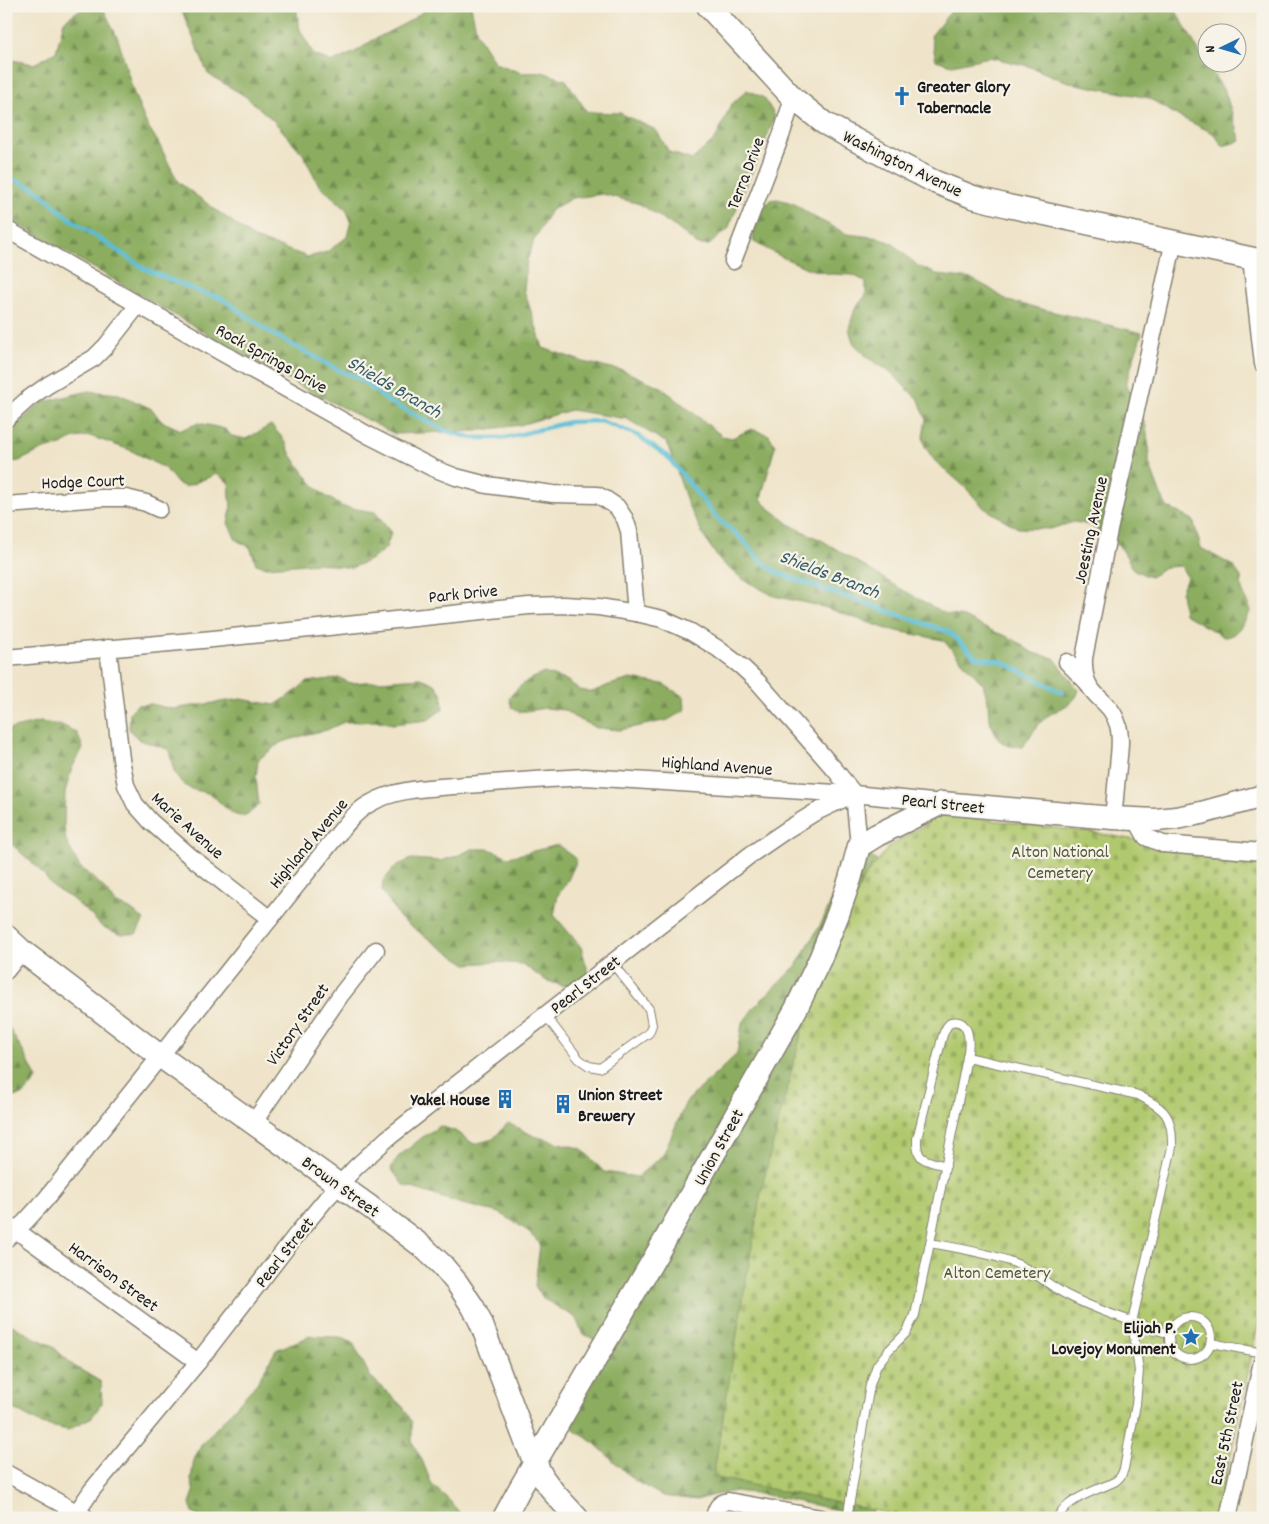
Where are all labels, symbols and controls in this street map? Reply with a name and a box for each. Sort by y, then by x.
north arrow [1196,22,1246,72]
text: N [1201,45,1221,53]
place label: Greater Glory Tabernacle [917,76,1011,122]
church icon: Greater Glory Tabernacle [891,85,913,107]
street label: Washington Avenue [838,125,966,205]
street label: Terra Drive [722,134,773,214]
street label: Rock Springs Drive [210,319,331,401]
water label: Shields Branch [341,351,446,428]
street label: Hodge Court [41,470,126,497]
street label: Joesting Avenue [1069,474,1116,587]
water label: Shields Branch [775,545,884,608]
street label: Park Drive [427,579,499,612]
street label: Highland Avenue [660,751,773,784]
street label: Marie Avenue [144,787,228,866]
street label: Pearl Street [900,789,986,822]
street label: Highland Avenue [265,794,355,895]
park label: Alton National Cemetery [1011,841,1109,887]
street label: Pearl Street [546,950,627,1021]
street label: Victory Street [261,979,337,1072]
place label: Union Street Brewery [578,1084,663,1130]
building icon: Yakel House [494,1088,516,1110]
place label: Yakel House [410,1089,490,1114]
building icon: Union Street Brewery [552,1093,574,1115]
street label: Union Street [689,1105,752,1191]
street label: Brown Street [295,1151,384,1225]
street label: Pearl Street [250,1213,322,1294]
street label: Harrison Street [62,1237,163,1320]
park label: Alton Cemetery [944,1262,1051,1287]
place label: Elijah P. Lovejoy Monument [1051,1317,1176,1363]
place icon: Elijah P. Lovejoy Monument [1180,1326,1202,1348]
street label: East 5th Street [1205,1379,1252,1488]

